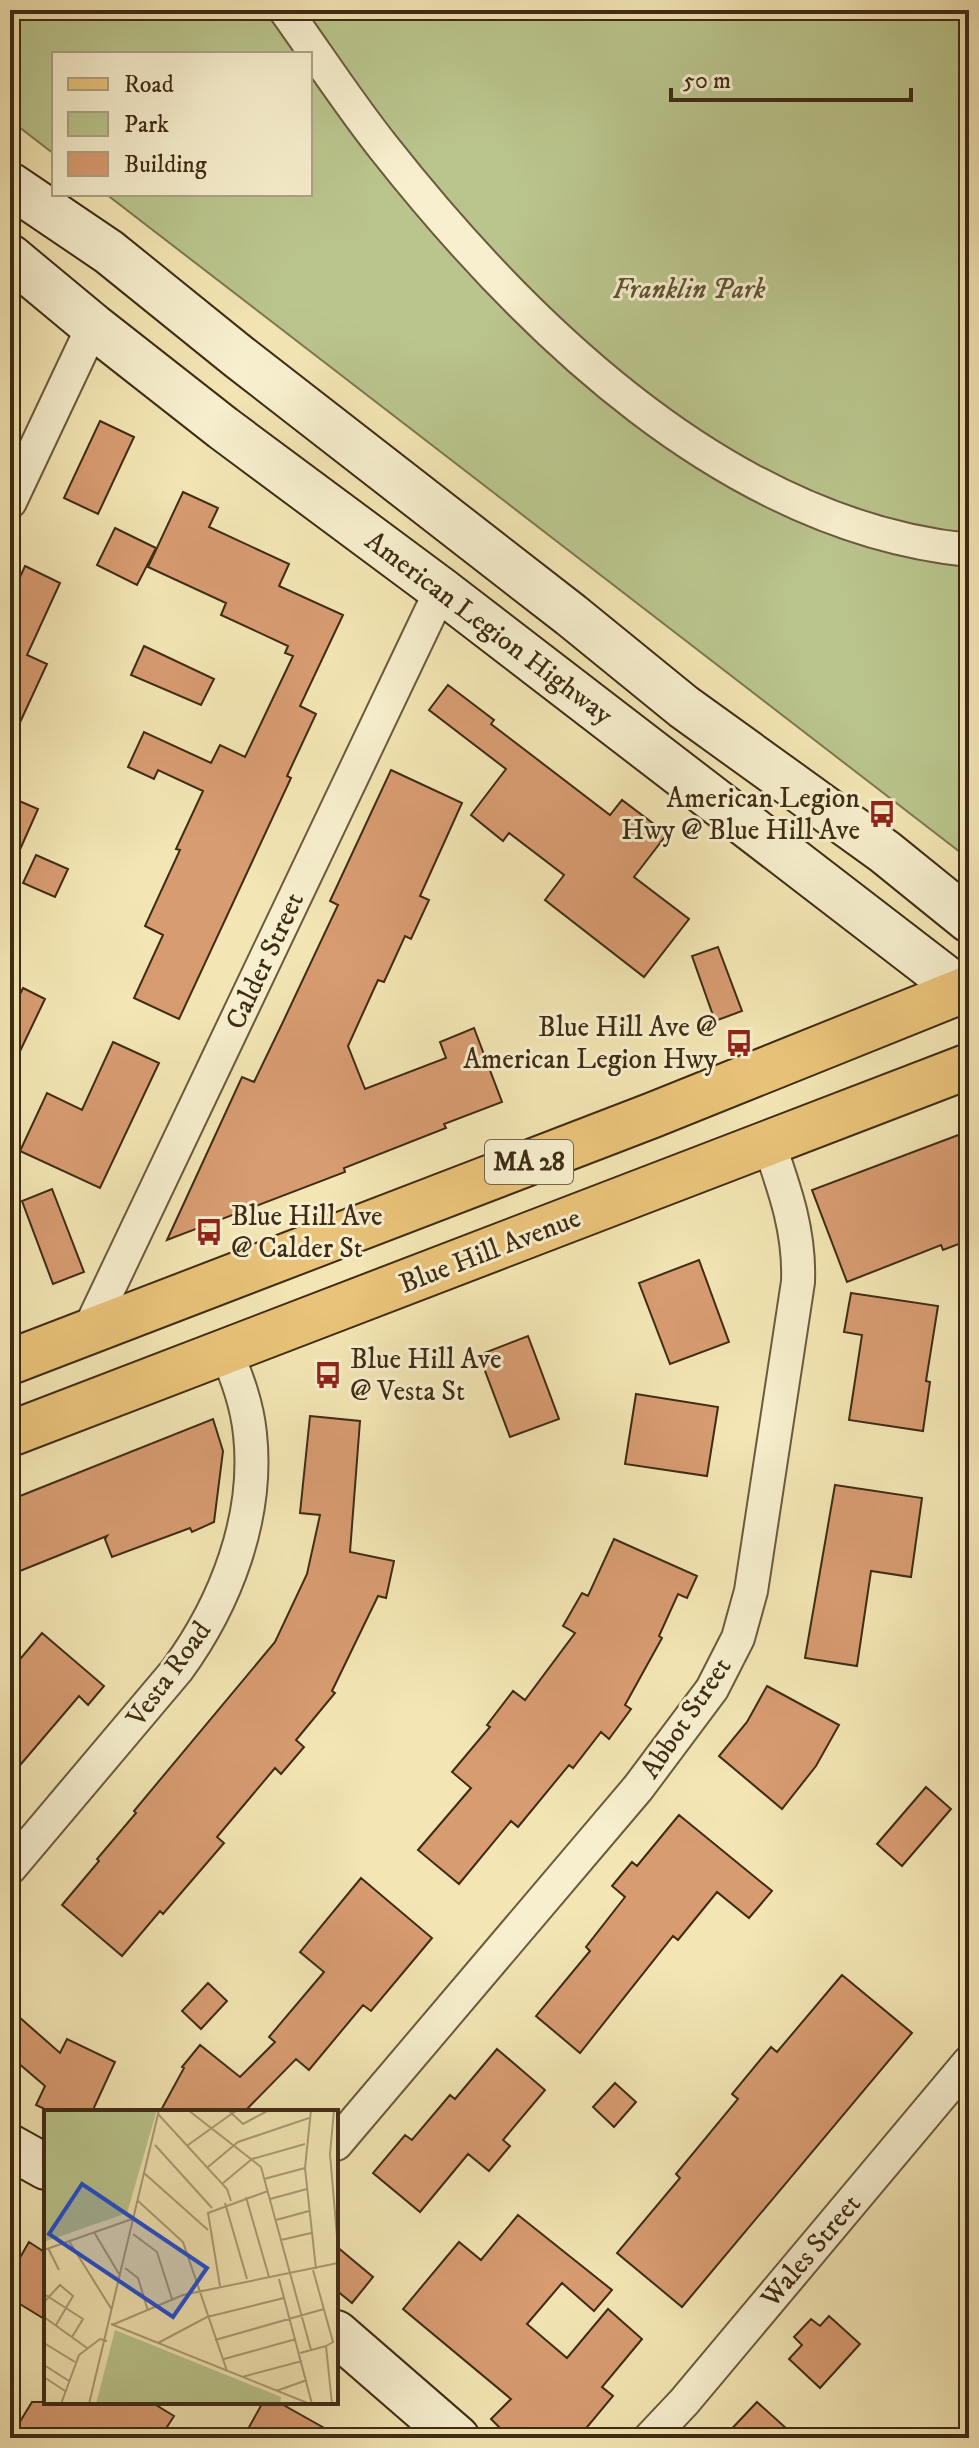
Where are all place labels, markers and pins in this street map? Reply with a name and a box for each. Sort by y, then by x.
place label: American Legion Hwy @ Blue Hill Ave [621,781,860,848]
bus stop icon: American Legion Hwy @ Blue Hill Ave [867,799,897,829]
place label: Blue Hill Ave @ American Legion Hwy [463,1010,718,1077]
bus stop icon: Blue Hill Ave @ American Legion Hwy [724,1028,754,1058]
place label: Blue Hill Ave @ Calder St [231,1199,383,1266]
bus stop icon: Blue Hill Ave @ Calder St [194,1217,224,1247]
place label: Blue Hill Ave @ Vesta St [350,1342,502,1409]
bus stop icon: Blue Hill Ave @ Vesta St [313,1360,343,1390]

